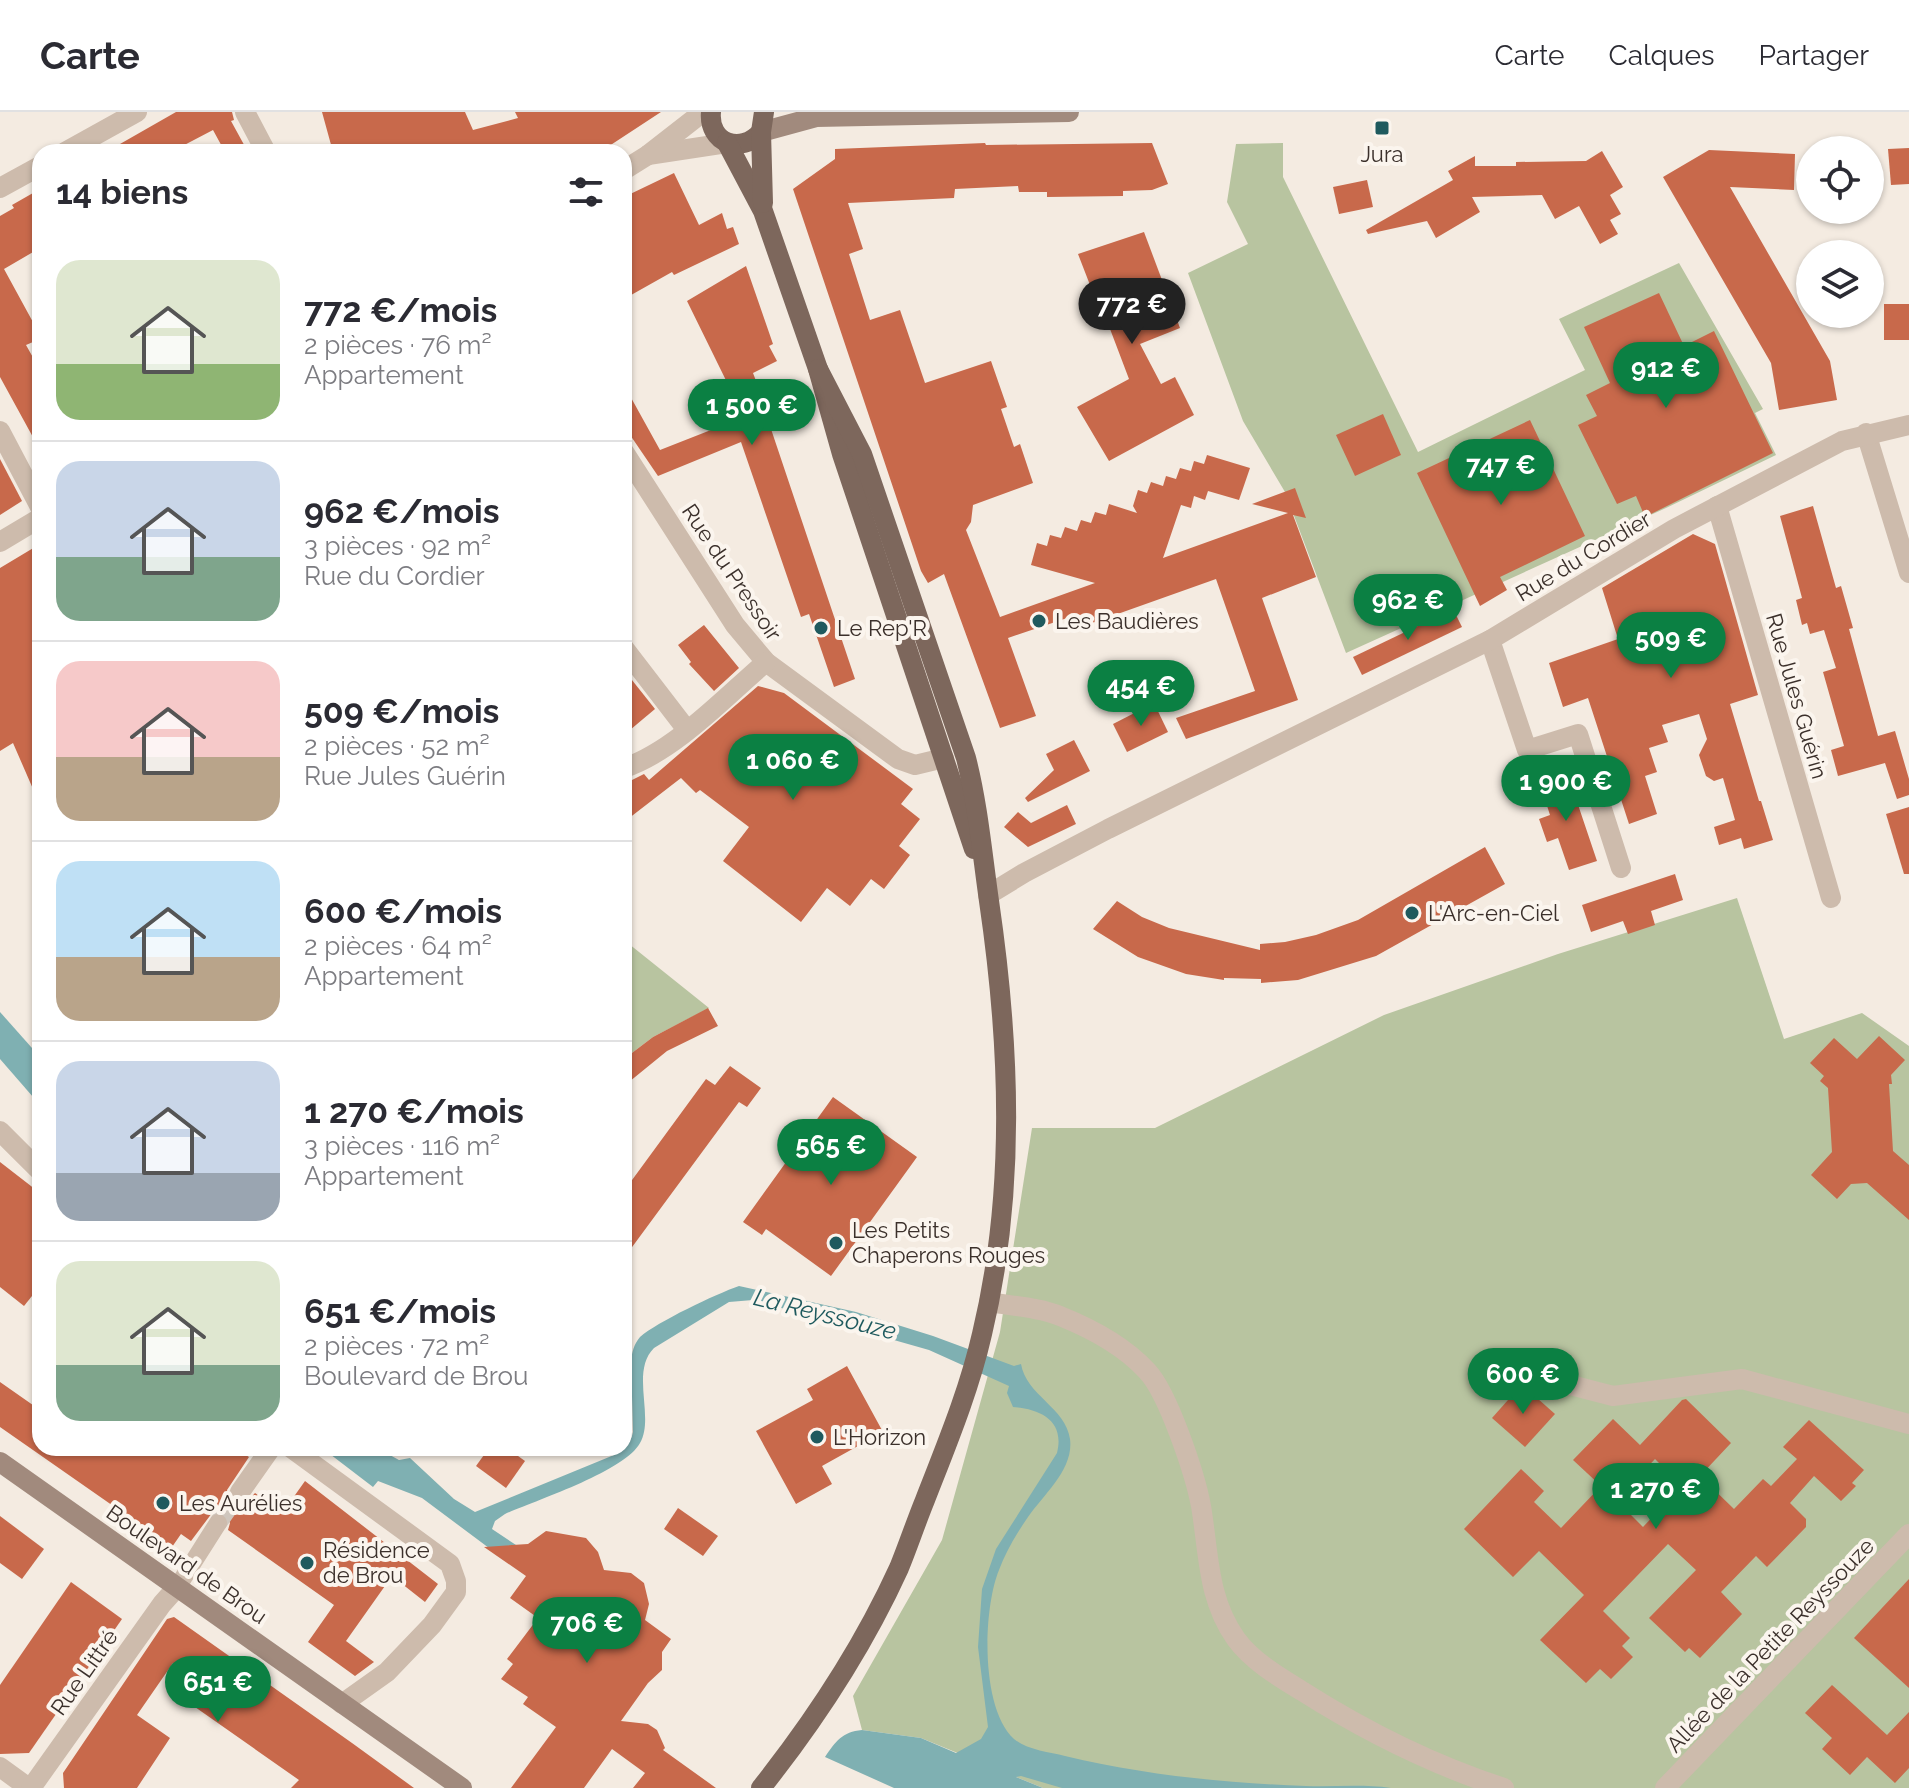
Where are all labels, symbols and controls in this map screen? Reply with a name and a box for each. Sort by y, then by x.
text: Carte [40,33,140,78]
text: Carte [1495,39,1564,72]
text: Calques [1608,39,1714,72]
text: Partager [1758,39,1869,72]
marker: Jura [1373,119,1391,137]
map controls [1796,136,1884,328]
button: locate [1796,136,1884,224]
place label: Jura [1360,141,1404,167]
icon: filters [564,170,608,214]
text: 14 biens [56,172,188,212]
button: layers [1796,240,1884,328]
pin: 772 € [1076,278,1188,346]
text: 772 € [1097,289,1168,319]
text: 772 €/mois [304,290,497,330]
icon: home [120,292,216,388]
text: 2 pièces · 76 m² [304,330,492,360]
pin: 912 € [1610,342,1722,410]
text: 912 € [1631,353,1701,383]
text: Appartement [304,360,464,390]
pin: 1 500 € [678,379,826,447]
text: 1 500 € [706,390,798,420]
pin: 747 € [1445,439,1557,507]
text: 747 € [1466,450,1536,480]
text: 962 €/mois [304,491,500,531]
icon: home [120,493,216,589]
street label: Rue du Pressoir [677,499,787,645]
street label: Rue du Cordier [1511,505,1655,607]
text: 3 pièces · 92 m² [304,531,491,561]
text: Rue du Cordier [304,561,485,591]
pin: 962 € [1352,574,1464,642]
text: 962 € [1372,585,1444,615]
place label: Les Baudières [1055,608,1199,634]
street label: Rue Jules Guérin [1761,610,1833,782]
marker: Les Baudières [1030,612,1048,630]
pin: 509 € [1615,612,1727,680]
place label: Le Rep'R [837,615,927,641]
marker: Le Rep'R [812,619,830,637]
text: 509 € [1635,623,1707,653]
pin: 454 € [1085,660,1197,728]
text: 454 € [1105,671,1177,701]
text: 509 €/mois [304,691,499,731]
icon: home [120,693,216,789]
text: 2 pièces · 52 m² [304,731,490,761]
pin: 1 060 € [719,734,867,802]
text: 1 060 € [746,745,840,775]
pin: 1 900 € [1492,755,1640,823]
text: Rue Jules Guérin [304,761,506,791]
text: 1 900 € [1519,766,1613,796]
text: 600 €/mois [304,891,502,931]
icon: home [120,893,216,989]
place label: L'Arc-en-Ciel [1428,900,1559,926]
marker: L'Arc-en-Ciel [1403,904,1421,922]
text: 2 pièces · 64 m² [304,931,492,961]
text: Appartement [304,961,464,991]
text: 1 270 €/mois [304,1091,524,1131]
icon: home [120,1093,216,1189]
pin: 565 € [775,1119,887,1187]
text: 565 € [795,1130,867,1160]
text: 3 pièces · 116 m² [304,1131,500,1161]
text: Appartement [304,1161,464,1191]
place label: Les Petits Chaperons Rouges [852,1217,1045,1268]
marker: Les Petits Chaperons Rouges [827,1234,845,1252]
water label: La Reyssouze [751,1282,899,1346]
text: 651 €/mois [304,1291,496,1331]
icon: home [120,1293,216,1389]
text: 2 pièces · 72 m² [304,1331,489,1361]
pin: 600 € [1467,1348,1579,1416]
text: 600 € [1486,1359,1560,1389]
text: Boulevard de Brou [304,1361,528,1391]
place label: L'Horizon [833,1424,926,1450]
marker: L'Horizon [808,1428,826,1446]
pin: 1 270 € [1582,1463,1730,1531]
text: 1 270 € [1610,1474,1702,1504]
place label: Les Aurélies [179,1490,302,1516]
marker: Les Aurélies [154,1494,172,1512]
street label: Boulevard de Brou [102,1499,272,1629]
street label: Allée de la Petite Reyssouze [1661,1533,1879,1757]
place label: Résidence de Brou [323,1537,430,1588]
marker: Résidence de Brou [298,1554,316,1572]
pin: 706 € [531,1597,643,1665]
text: 706 € [550,1608,624,1638]
street label: Rue Littré [45,1624,123,1720]
pin: 651 € [162,1656,274,1724]
text: 651 € [183,1667,253,1697]

